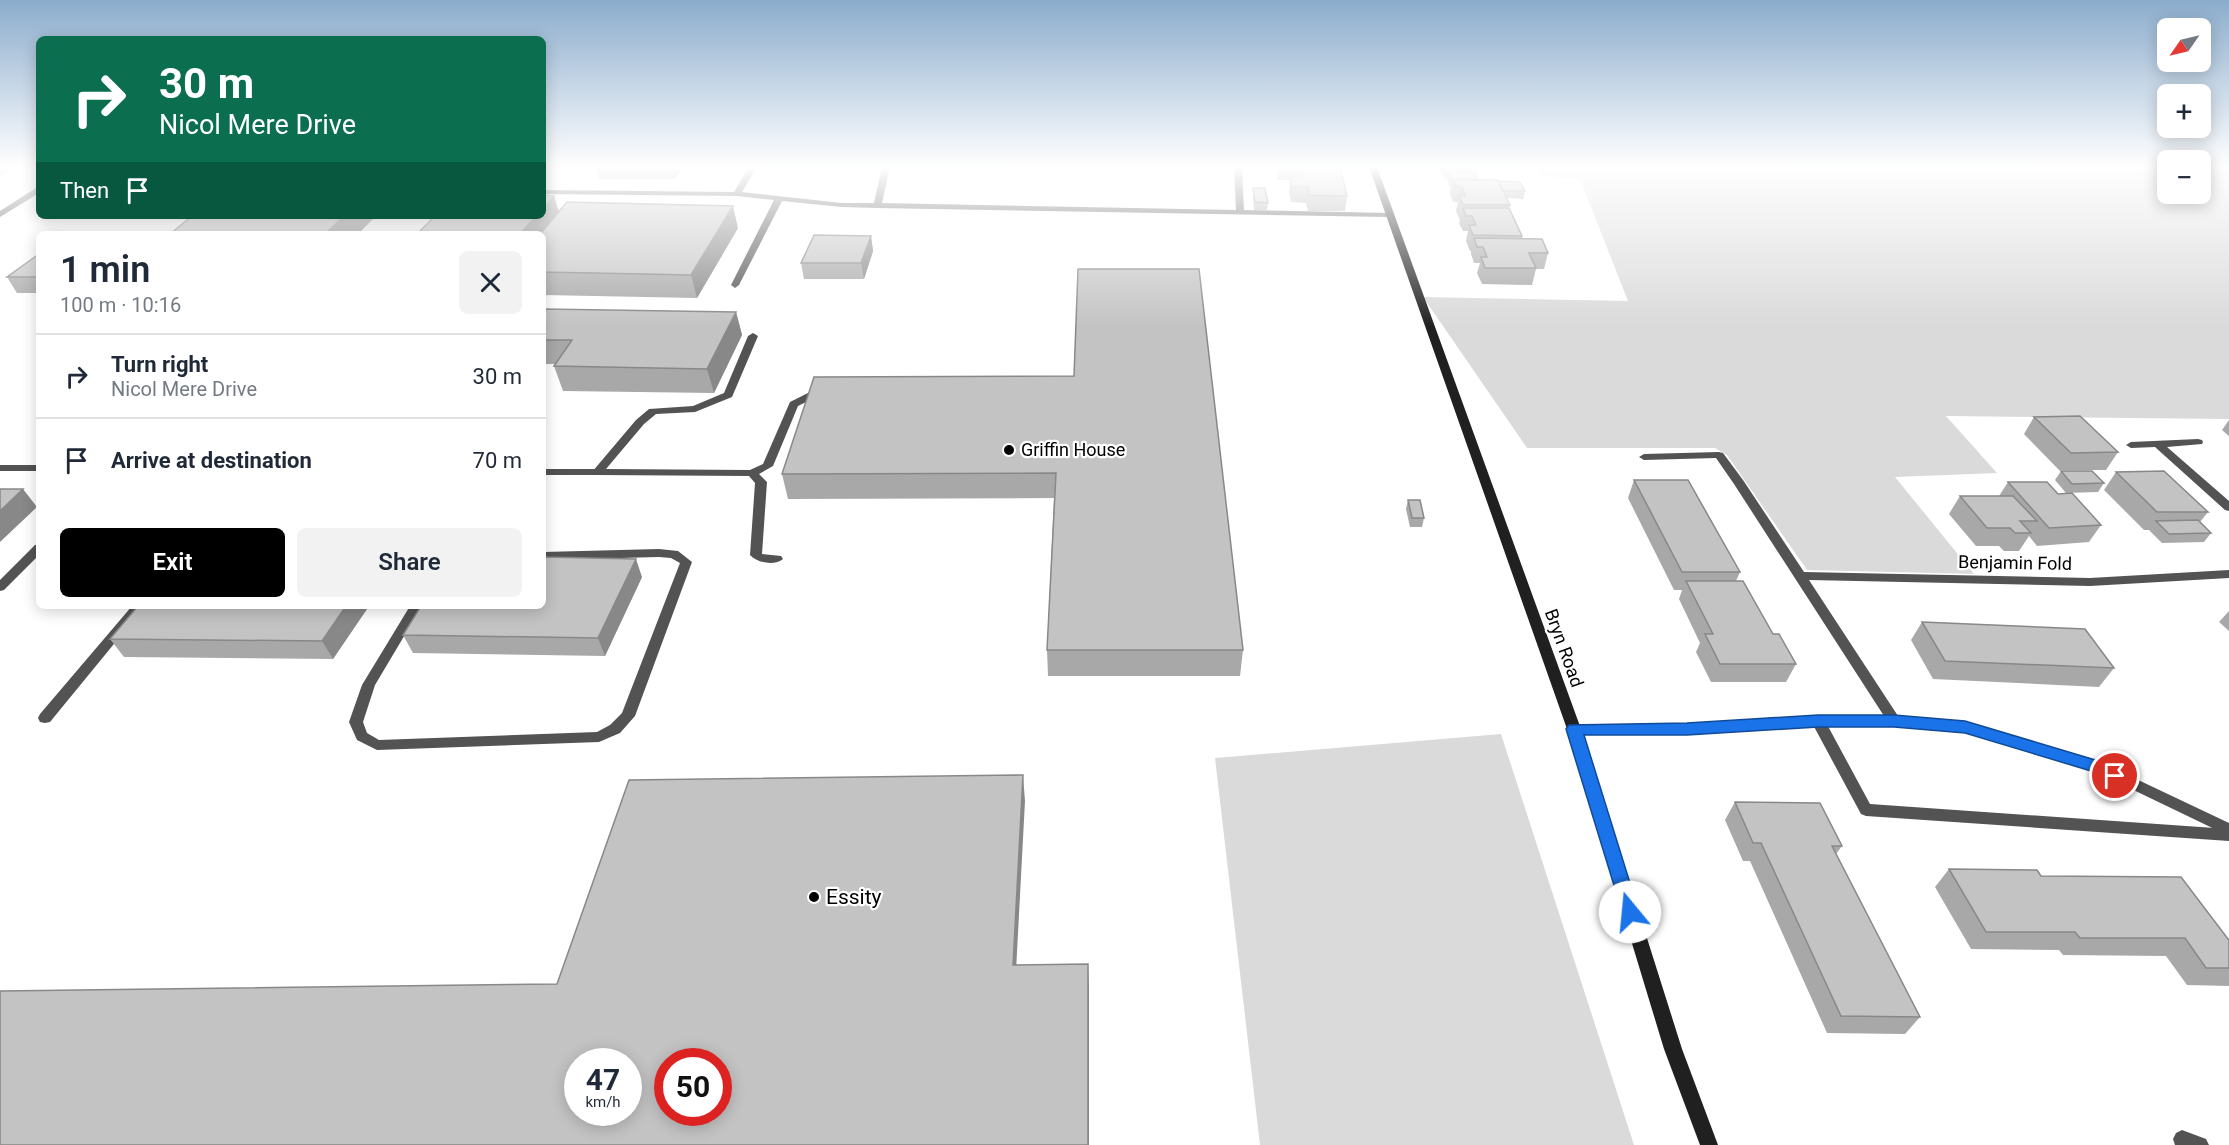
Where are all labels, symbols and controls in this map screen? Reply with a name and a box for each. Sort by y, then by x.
north arrow [2157,18,2211,72]
map controls [2157,18,2211,204]
text: 30 m [159,59,254,108]
icon: right [60,60,138,138]
button: + [2157,84,2211,138]
text: Nicol Mere Drive [159,109,356,141]
button: − [2157,150,2211,204]
icon: arrive [121,174,154,207]
text: Then [60,178,109,203]
text: 1 min [60,249,150,291]
button: close [459,251,522,314]
text: 100 m · 10:16 [60,293,181,317]
text: Turn right [111,352,208,377]
icon: right [60,360,93,393]
text: 30 m [473,364,522,389]
text: Nicol Mere Drive [111,377,257,401]
place label: Griffin House [1021,439,1125,460]
marker: Griffin House [1002,443,1016,457]
icon: arrive [60,444,93,477]
text: Arrive at destination [111,448,312,473]
text: 70 m [473,448,522,473]
button: Exit [60,528,285,597]
button: Share [297,528,522,597]
street label: Benjamin Fold [1958,551,2072,574]
street label: Bryn Road [1541,606,1588,690]
pin [2089,750,2140,801]
icon: arrive [2098,759,2131,792]
position arrow [1598,880,1662,944]
place label: Essity [826,885,882,909]
marker: Essity [807,890,821,904]
speed limit sign: 50 [654,1048,732,1126]
text: 47 [586,1062,620,1097]
text: km/h [585,1093,621,1111]

